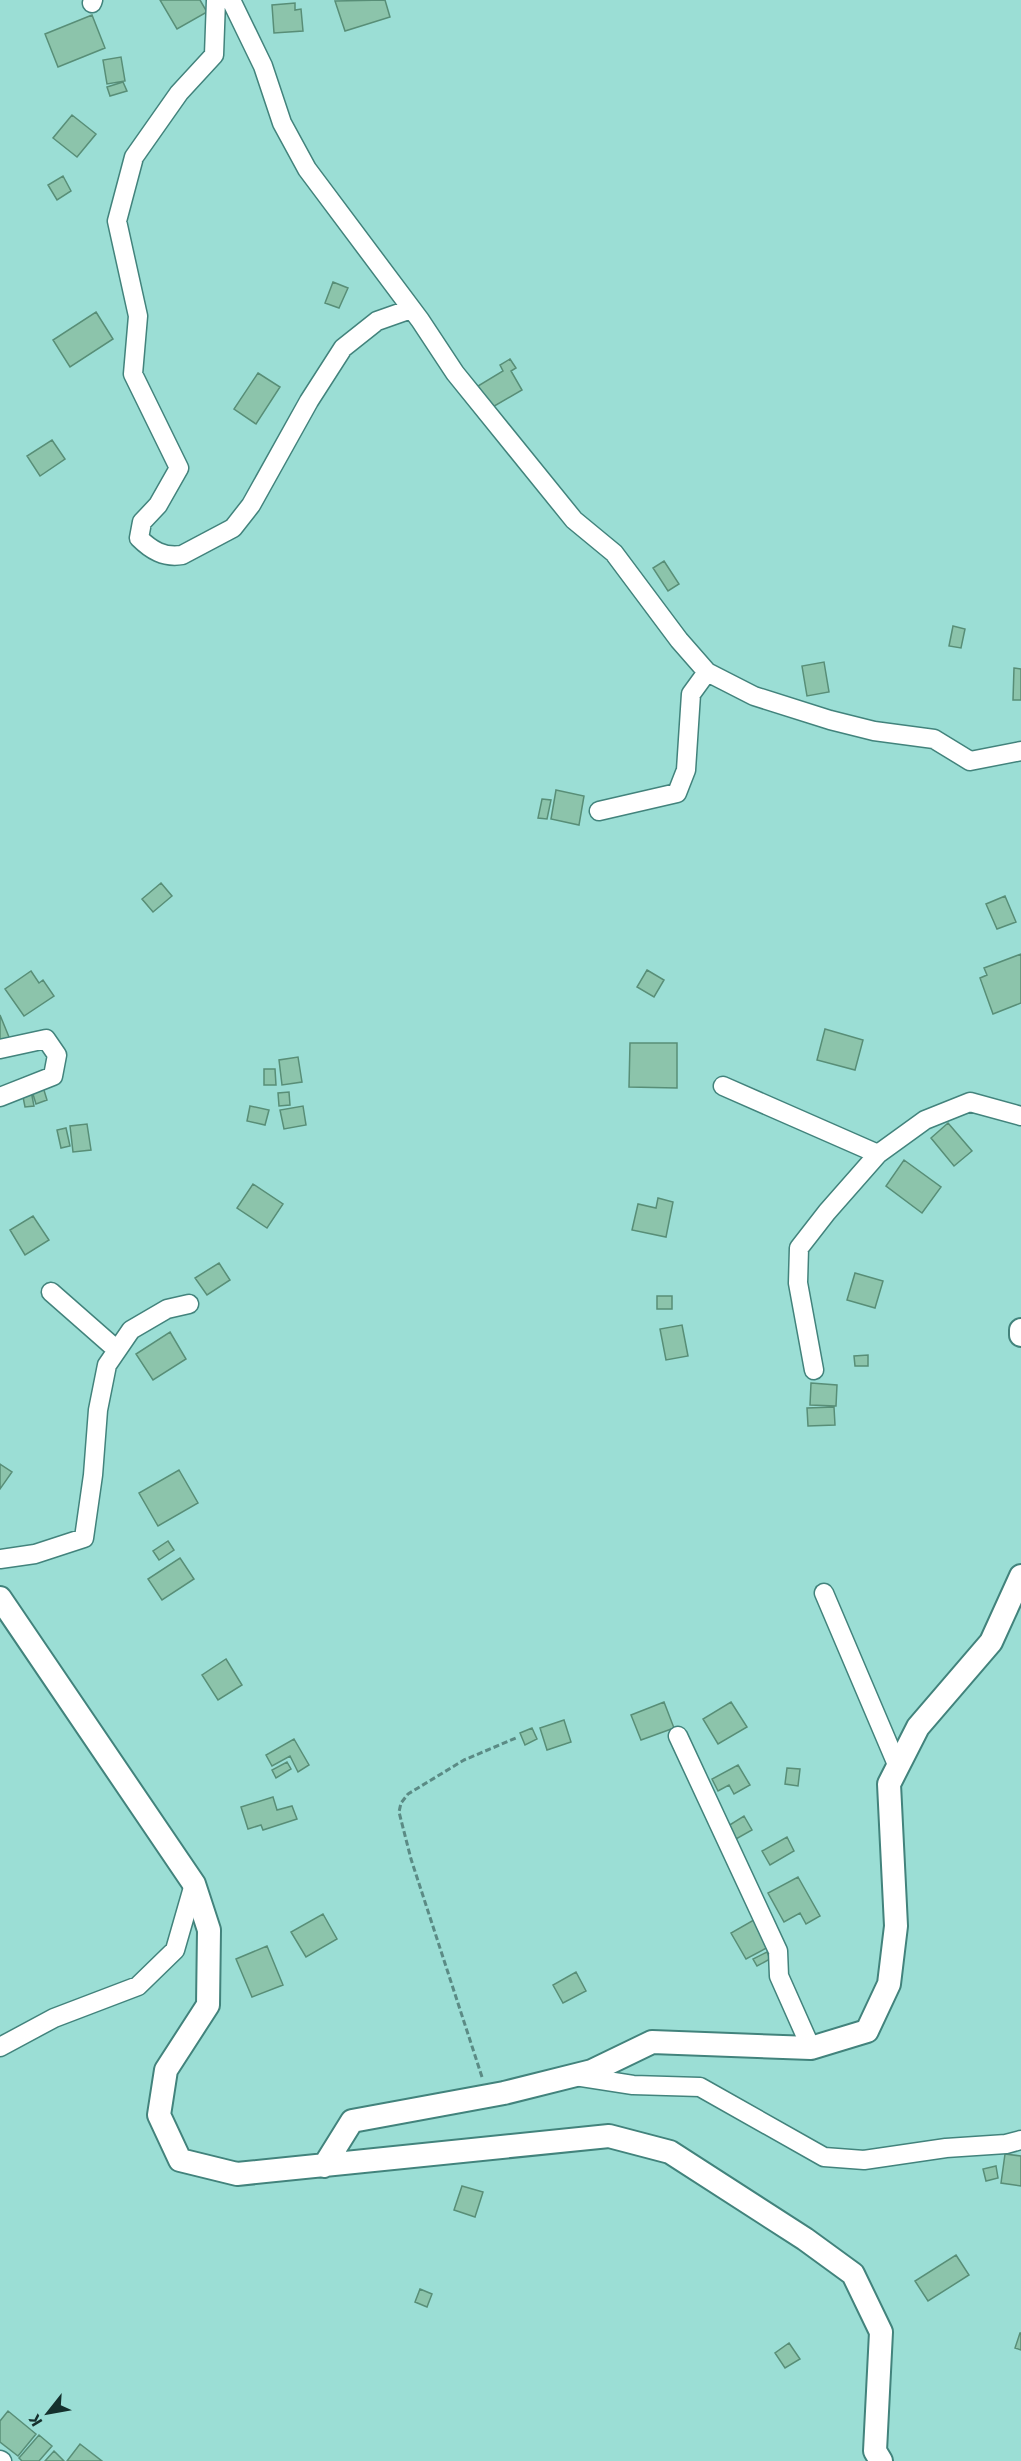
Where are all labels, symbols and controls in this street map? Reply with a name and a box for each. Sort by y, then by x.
north arrow [18,2383,78,2443]
text: K [24,2410,46,2430]

